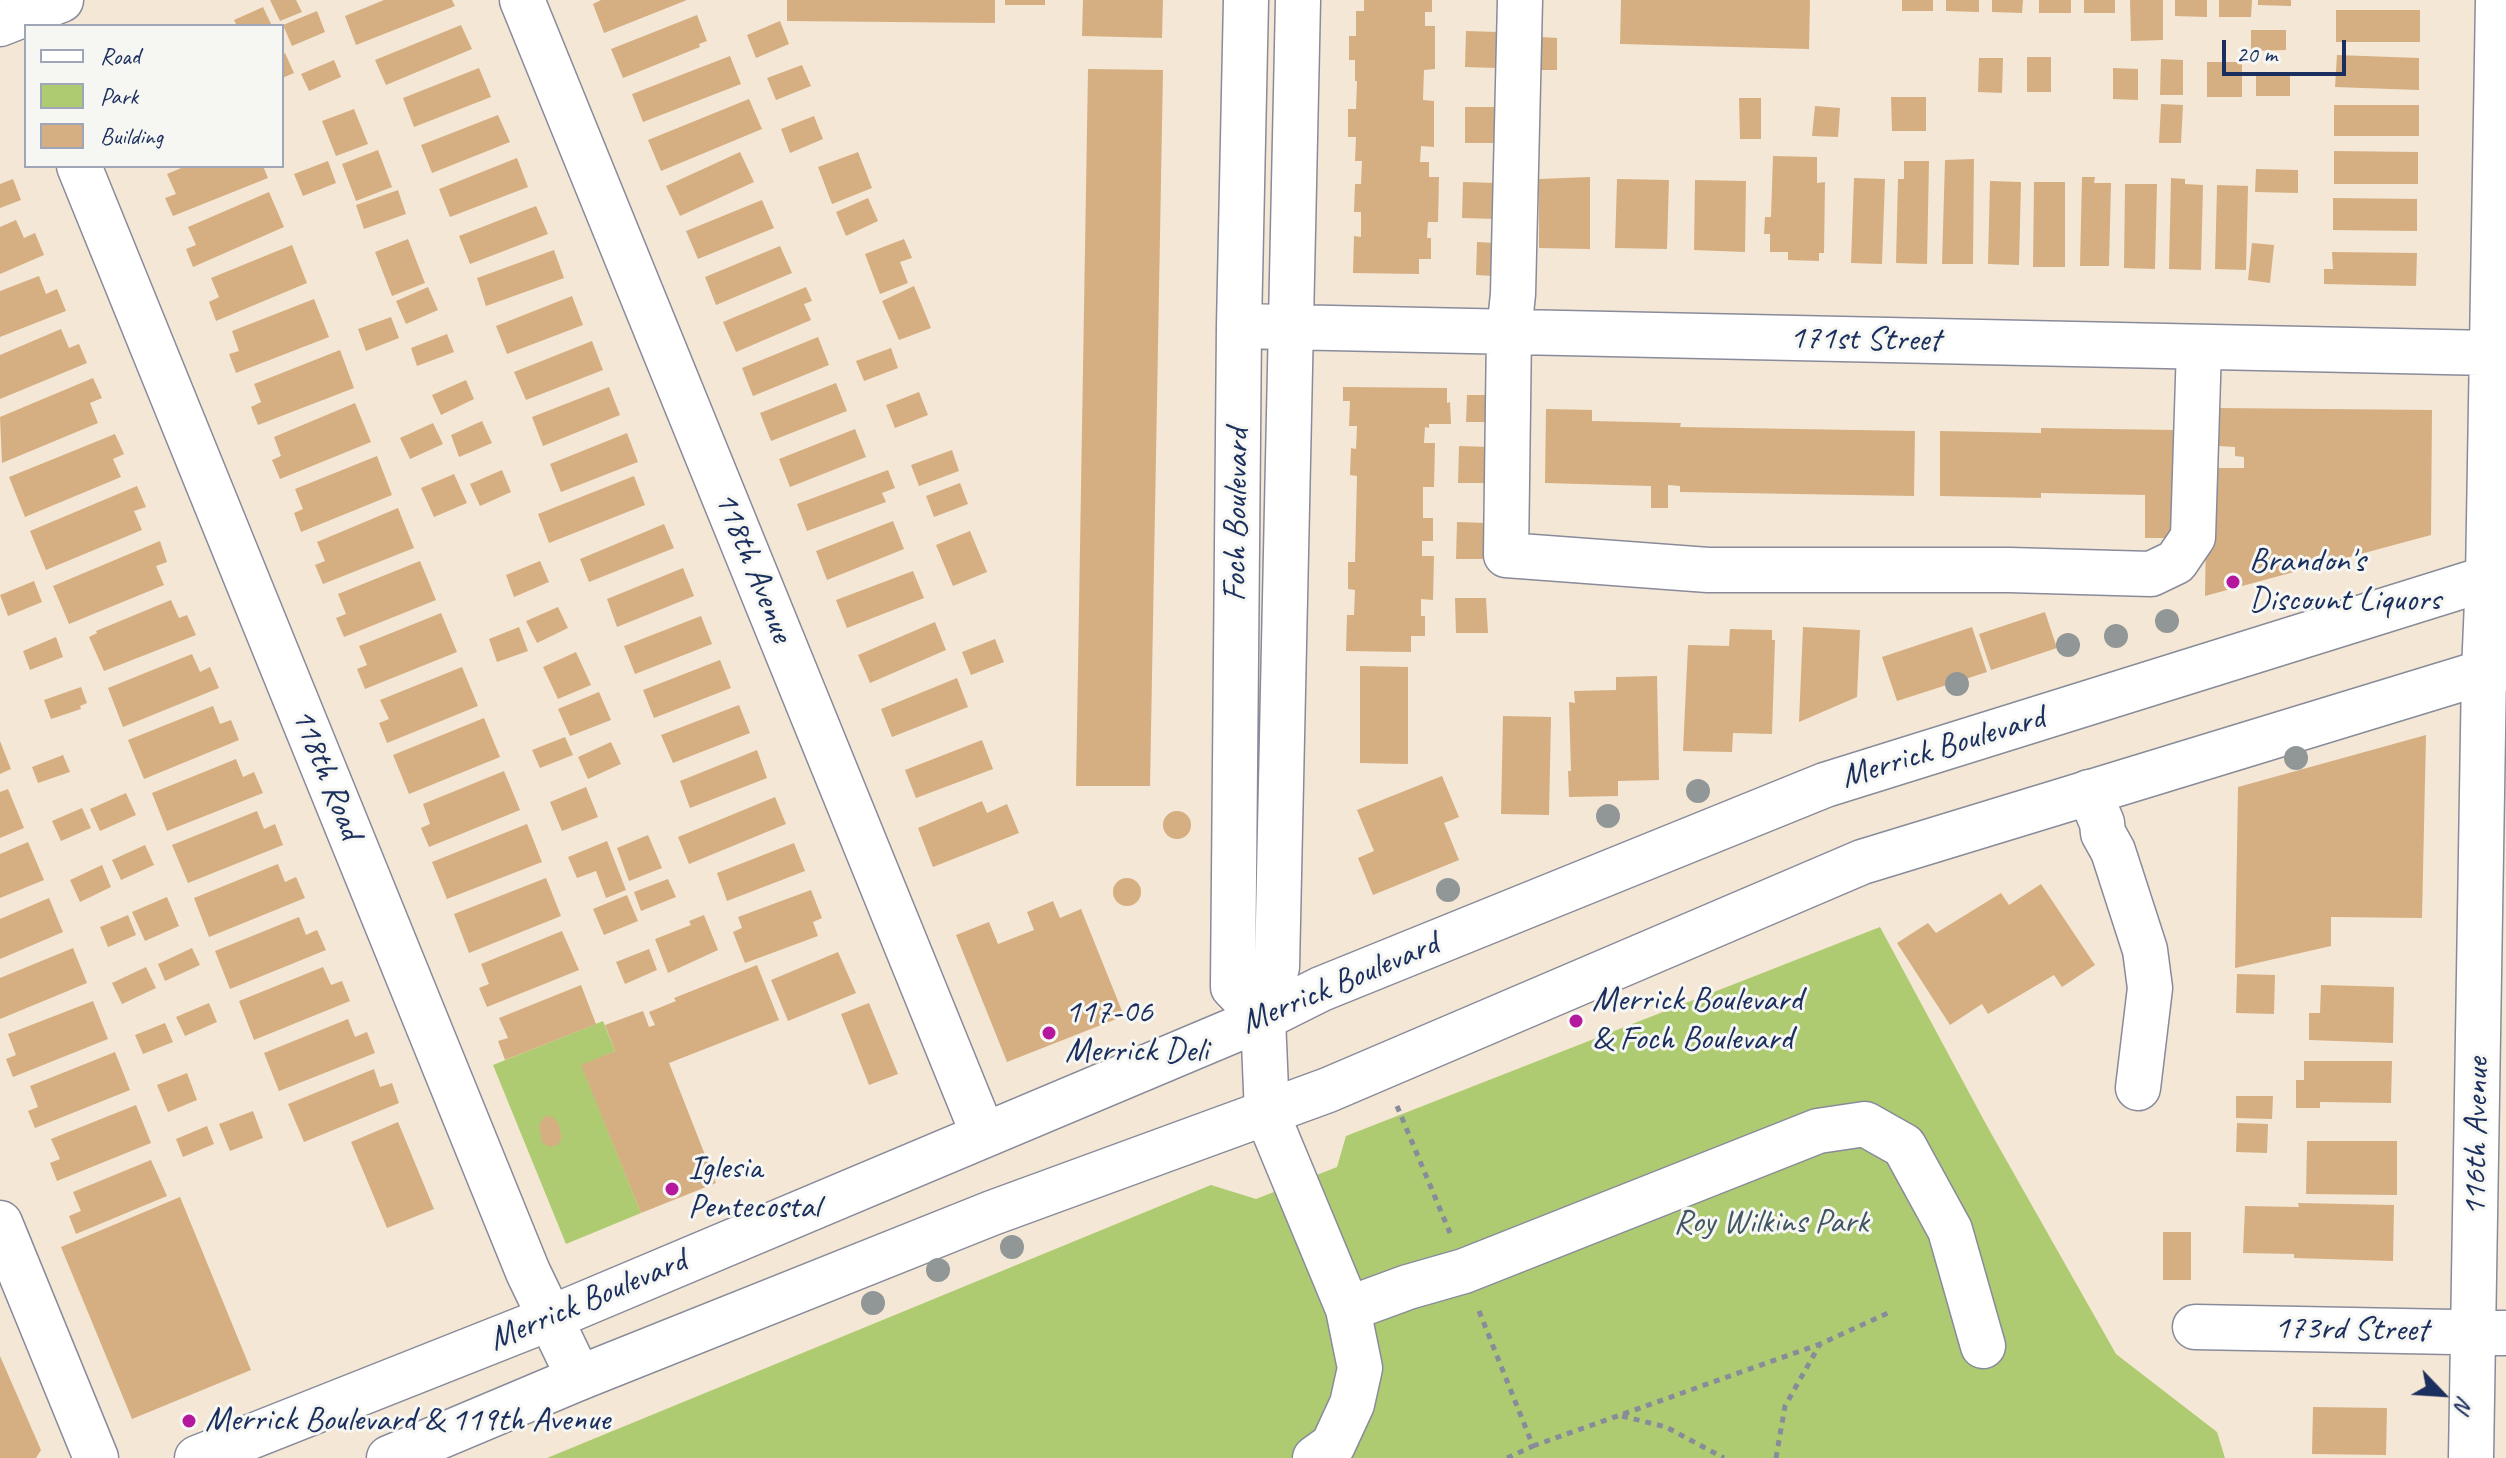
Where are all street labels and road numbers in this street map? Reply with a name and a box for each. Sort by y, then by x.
street label: 171st Street [1789,318,1941,362]
street label: Foch Boulevard [1215,428,1259,602]
street label: 118th Avenue [704,486,802,648]
street label: Merrick Boulevard [1836,698,2050,798]
street label: 118th Road [281,703,371,845]
street label: Merrick Boulevard [1235,924,1445,1044]
street label: 116th Avenue [2455,1057,2499,1217]
street label: Merrick Boulevard [483,1241,693,1361]
street label: 173rd Street [2274,1308,2428,1352]

